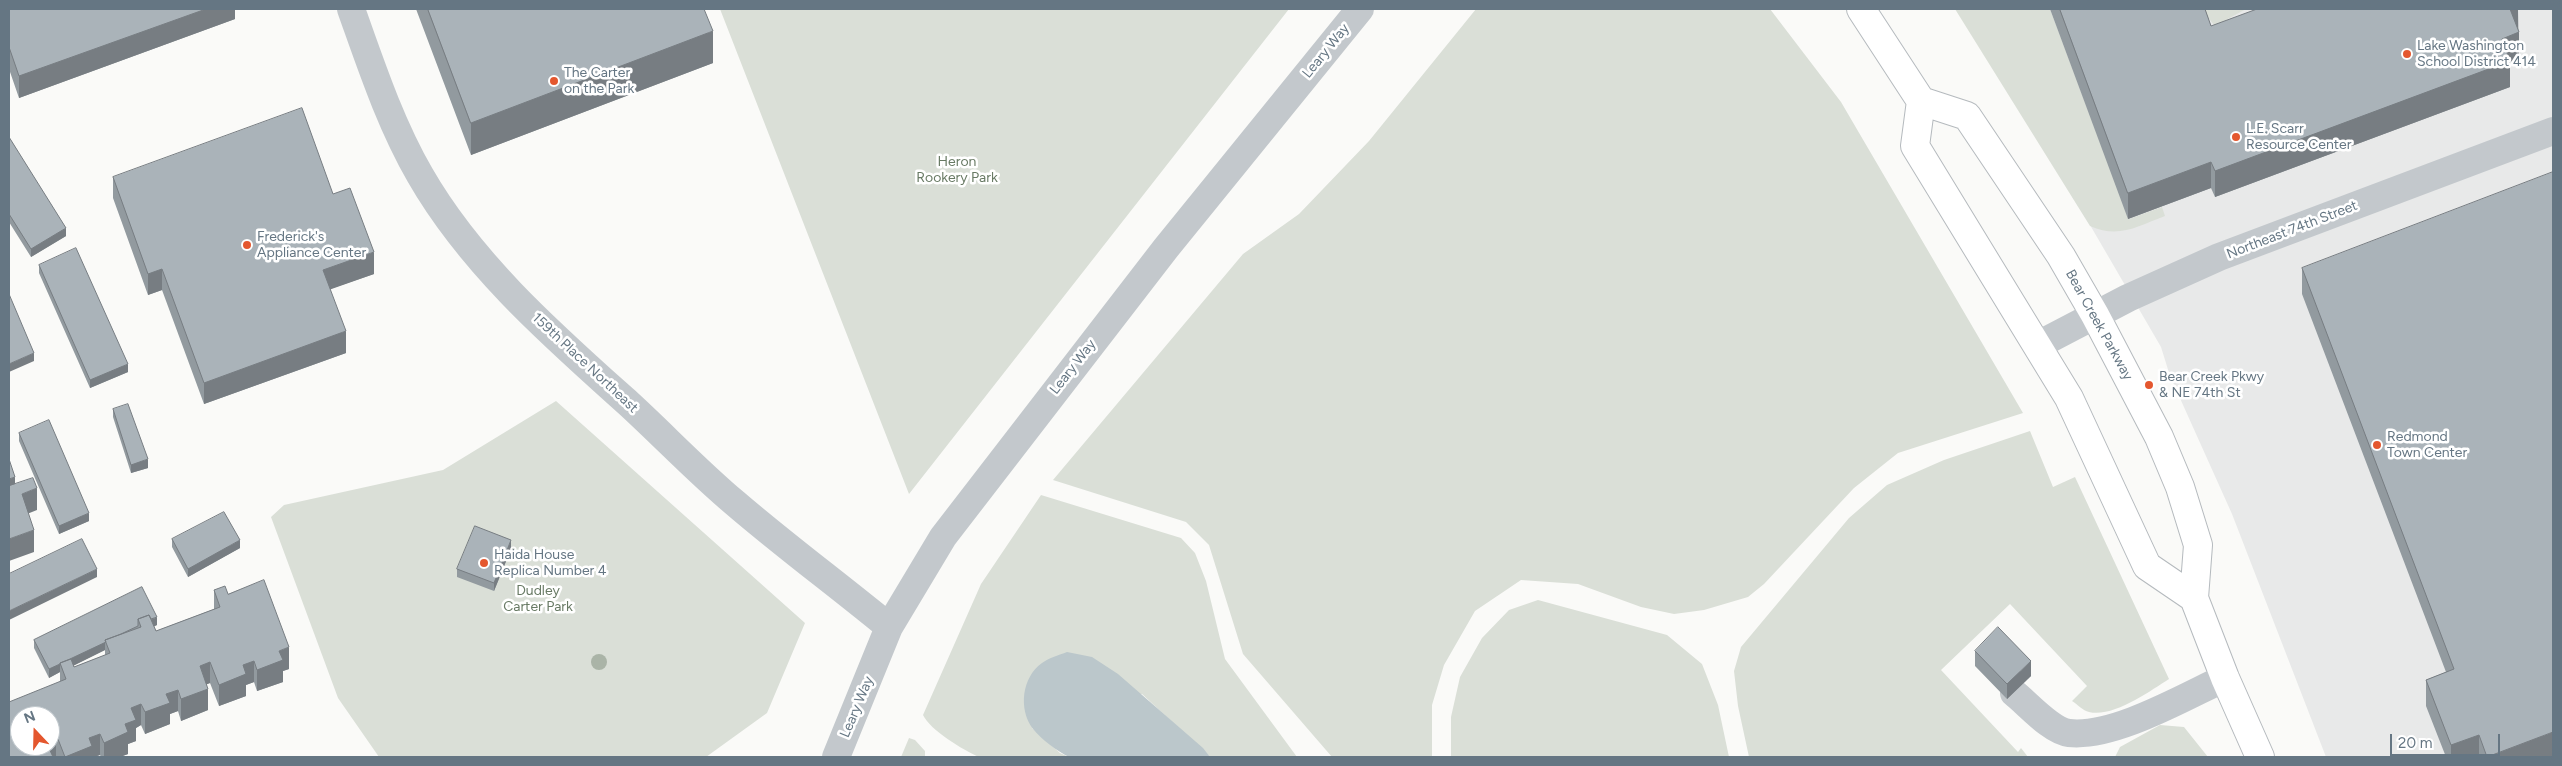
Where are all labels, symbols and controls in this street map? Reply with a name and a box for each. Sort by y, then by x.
street label: Leary Way [1299,21,1353,81]
place label: Lake Washington School District 414 [2417,38,2536,70]
marker: Lake Washington School District 414 [2401,48,2413,60]
place label: The Carter on the Park [564,65,634,98]
marker: The Carter on the Park [548,75,560,87]
place label: L.E. Scarr Resource Center [2246,121,2351,154]
marker: L.E. Scarr Resource Center [2230,131,2242,143]
park label: Heron Rookery Park [916,154,998,186]
street label: Northeast 74th Street [2224,197,2360,263]
place label: Frederick's Appliance Center [257,229,366,262]
marker: Frederick's Appliance Center [241,239,253,251]
street label: Bear Creek Parkway [2062,267,2136,383]
street label: 159th Place Northeast [529,310,641,416]
street label: Leary Way [1046,336,1100,398]
place label: Bear Creek Pkwy & NE 74th St [2159,369,2264,402]
marker: Bear Creek Pkwy & NE 74th St [2143,379,2155,391]
place label: Redmond Town Center [2387,429,2467,462]
marker: Redmond Town Center [2371,439,2383,451]
place label: Haida House Replica Number 4 [494,547,606,580]
marker: Haida House Replica Number 4 [478,557,490,569]
park label: Dudley Carter Park [503,583,573,616]
street label: Leary Way [837,674,877,740]
north arrow [10,706,60,756]
text: N [22,708,38,727]
scale bar [2392,724,2502,756]
text: 20 m [2398,734,2432,752]

